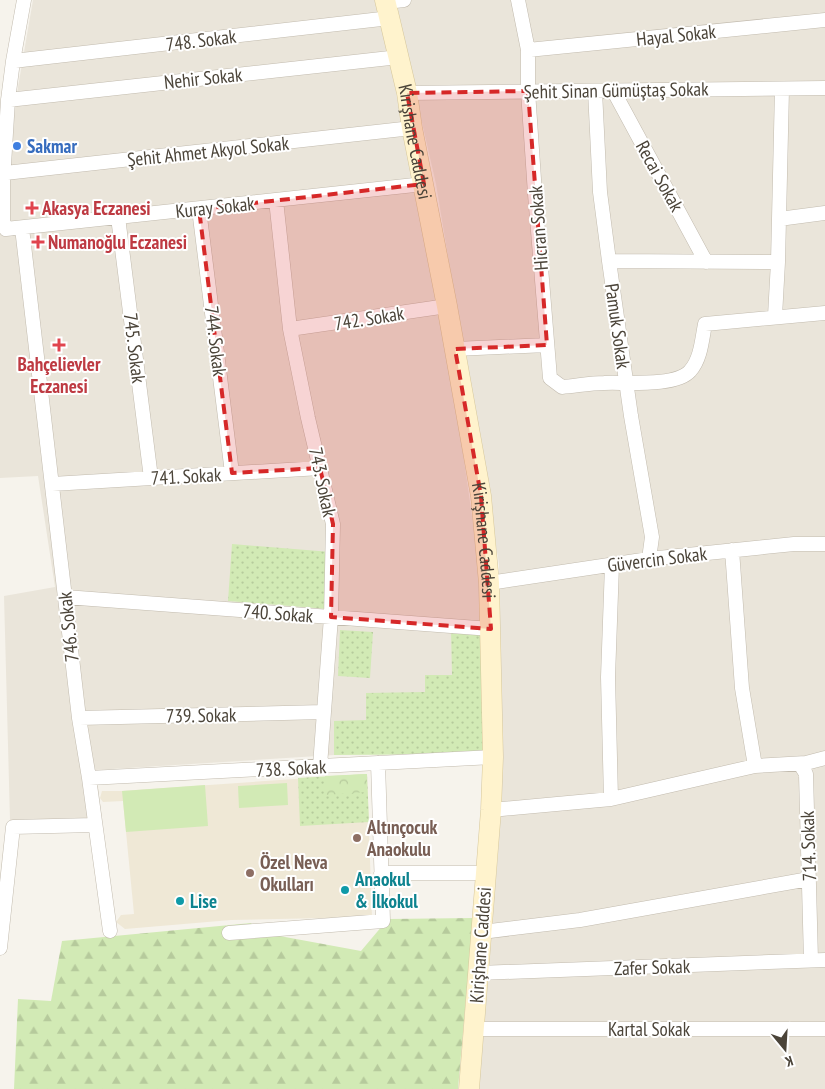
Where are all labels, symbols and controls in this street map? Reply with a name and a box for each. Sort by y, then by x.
street label: Hayal Sokak [635,19,717,51]
street label: 748. Sokak [165,24,238,56]
street label: Nehir Sokak [163,62,244,94]
street label: Şehit Sinan Gümüştaş Sokak [523,76,709,104]
street label: Kirişhane Caddesi [393,82,438,201]
street label: Şehit Ahmet Akyol Sokak [126,131,291,171]
place label: Sakmar [27,134,77,158]
street label: Recai Sokak [631,136,690,216]
marker: Sakmar [11,140,23,152]
street label: Hicran Sokak [523,184,553,271]
street label: Kuray Sokak [174,191,256,223]
place label: Akasya Eczanesi [41,196,151,220]
marker: Akasya Eczanesi [26,202,38,214]
place label: Numanoğlu Eczanesi [48,230,187,254]
marker: Numanoğlu Eczanesi [32,236,44,248]
street label: Pamuk Sokak [600,282,636,371]
street label: 742. Sokak [332,301,406,335]
street label: 744. Sokak [200,305,232,378]
street label: 745. Sokak [119,312,151,385]
marker: Bahçelievler Eczanesi [53,339,65,351]
place label: Bahçelievler Eczanesi [18,352,101,398]
street label: 743. Sokak [304,445,342,520]
street label: 741. Sokak [150,462,222,490]
street label: Kirişhane Caddesi [467,481,501,599]
street label: Güvercin Sokak [606,541,709,577]
street label: 746. Sokak [52,590,84,663]
street label: 740. Sokak [242,599,315,627]
street label: 739. Sokak [166,702,237,728]
street label: 738. Sokak [255,754,327,782]
street label: 714. Sokak [795,810,821,882]
place label: Altınçocuk Anaokulu [366,815,437,861]
marker: Altınçocuk Anaokulu [351,832,363,844]
place label: Özel Neva Okulları [260,850,328,896]
marker: Özel Neva Okulları [244,867,256,879]
place label: Anaokul & İlkokul [354,867,418,913]
marker: Anaokul & İlkokul [339,884,351,896]
street label: Kirişhane Caddesi [464,886,496,1004]
place label: Lise [190,889,217,913]
marker: Lise [174,895,186,907]
street label: Zafer Sokak [614,954,691,980]
street label: Kartal Sokak [608,1017,691,1041]
north arrow [760,1024,810,1074]
text: K [782,1052,795,1071]

